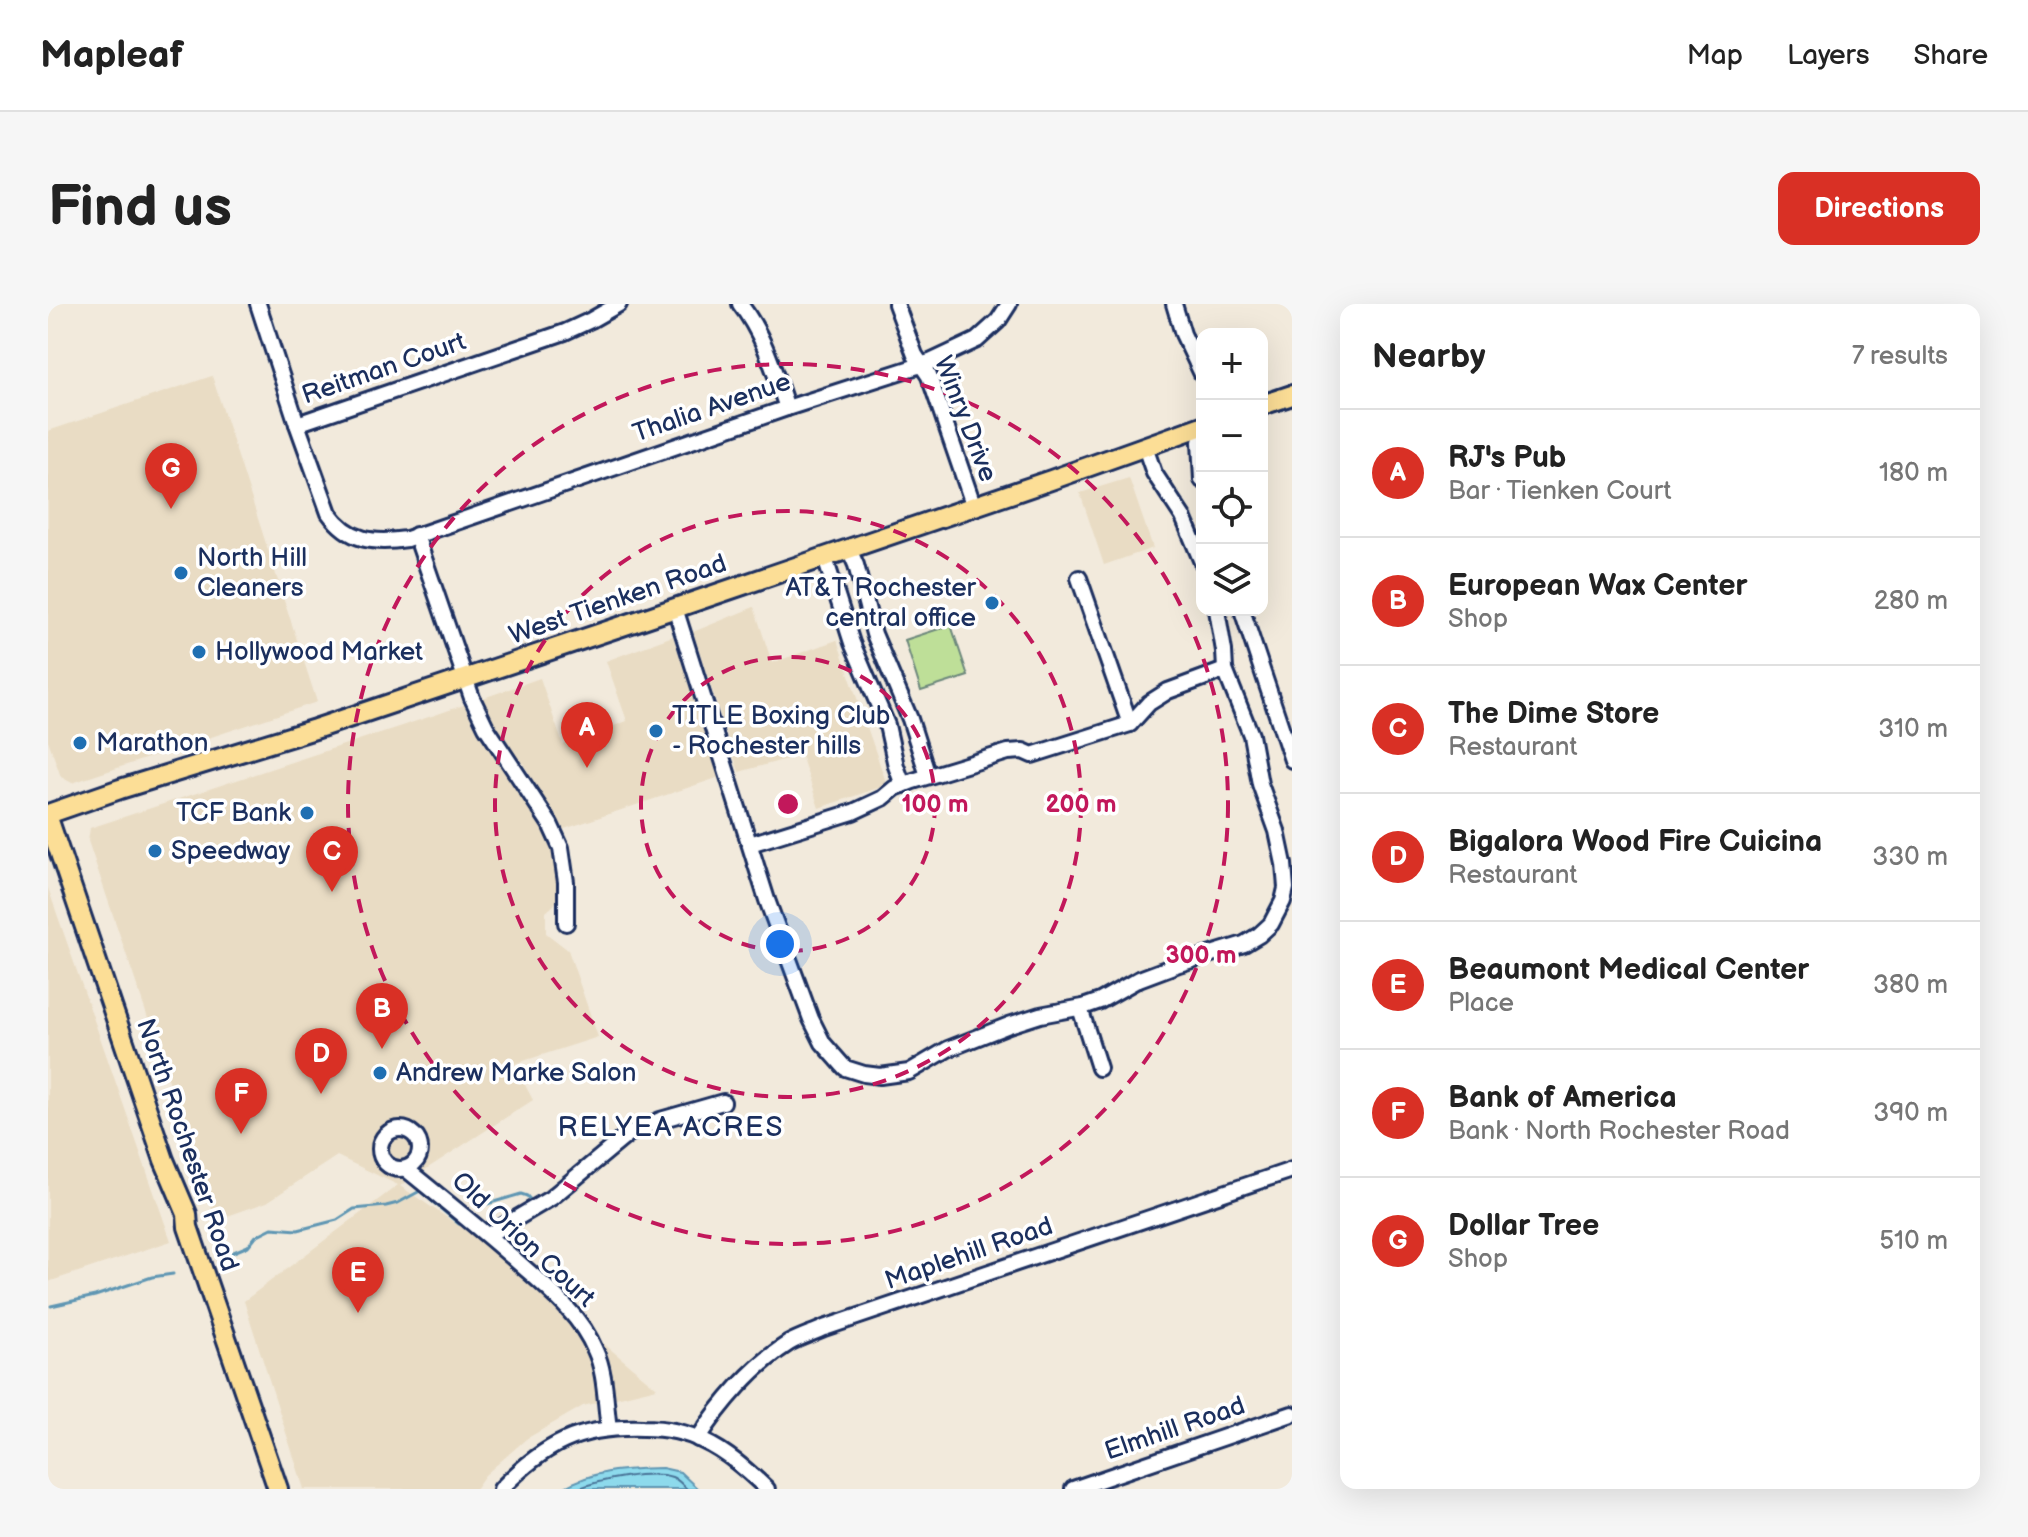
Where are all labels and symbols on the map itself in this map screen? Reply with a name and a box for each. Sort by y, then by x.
street label: Reitman Court [298,327,470,411]
street label: Winry Drive [927,352,1003,486]
street label: Thalia Avenue [629,367,795,449]
pin: G [145,443,197,509]
place label: North Hill Cleaners [197,543,307,604]
street label: West Tienken Road [505,548,731,652]
marker: North Hill Cleaners [172,564,190,582]
place label: AT&T Rochester central office [786,573,977,634]
marker: AT&T Rochester central office [983,594,1001,612]
place label: Hollywood Market [215,637,423,668]
marker: Hollywood Market [190,643,208,661]
place label: TITLE Boxing Club - Rochester hills [672,701,891,762]
pin: A [561,702,613,768]
marker: TITLE Boxing Club - Rochester hills [647,722,665,740]
place label: Marathon [96,728,209,759]
marker: Marathon [71,734,89,752]
centre of rings [774,790,802,818]
text: 100 m [902,790,968,819]
text: 200 m [1046,790,1116,819]
place label: TCF Bank [176,798,291,829]
marker: TCF Bank [298,804,316,822]
pin: C [306,826,358,892]
place label: Speedway [171,836,291,867]
marker: Speedway [146,842,164,860]
your location [760,924,800,964]
text: 300 m [1166,941,1236,970]
pin: B [356,983,408,1049]
street label: North Rochester Road [129,1015,245,1275]
pin: D [295,1028,347,1094]
place label: Andrew Marke Salon [396,1058,636,1089]
marker: Andrew Marke Salon [371,1064,389,1082]
pin: F [215,1068,267,1134]
district label: RELYEA ACRES [558,1111,784,1144]
street label: Old Orion Court [445,1166,601,1314]
street label: Maplehill Road [881,1211,1057,1297]
pin: E [332,1247,384,1313]
street label: Elmhill Road [1101,1391,1249,1467]

